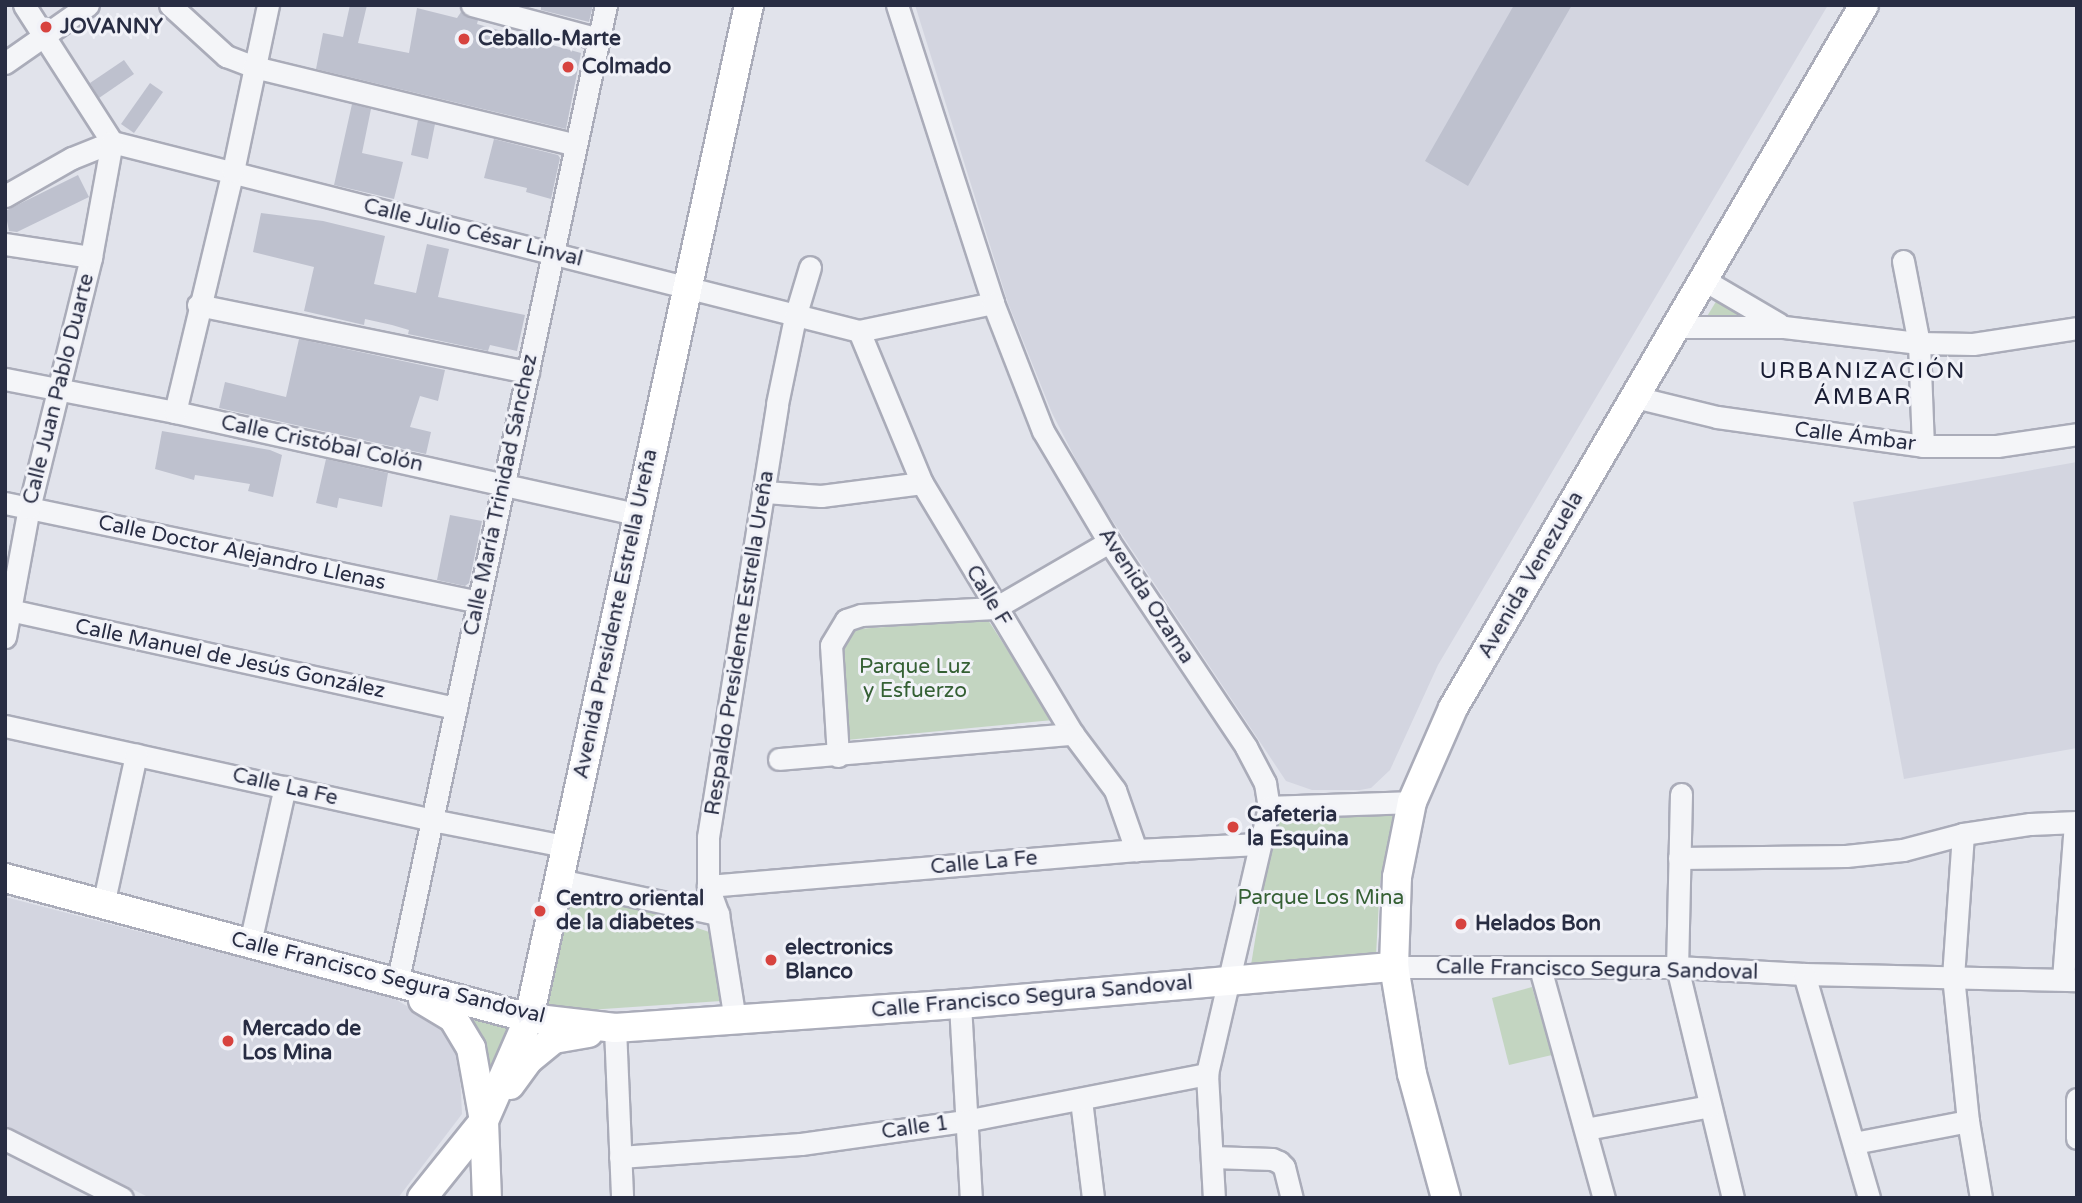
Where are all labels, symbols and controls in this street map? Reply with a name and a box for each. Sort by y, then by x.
place label: JOVANNY [60,14,163,40]
marker: JOVANNY [38,19,54,35]
place label: Ceballo-Marte [478,26,621,52]
marker: Ceballo-Marte [456,31,472,47]
place label: Colmado [582,54,671,80]
marker: Colmado [560,59,576,75]
street label: Calle Julio César Linval [361,194,585,272]
street label: Calle Juan Pablo Duarte [18,271,100,507]
street label: Calle María Trinidad Sánchez [459,352,543,638]
district label: URBANIZACIÓN ÁMBAR [1761,357,1965,411]
street label: Calle Cristóbal Colón [219,410,425,478]
street label: Calle Ámbar [1793,417,1917,457]
street label: Avenida Presidente Estrella Ureña [569,447,663,781]
street label: Respaldo Presidente Estrella Ureña [700,469,780,817]
street label: Avenida Venezuela [1473,487,1589,663]
street label: Calle Doctor Alejandro Llenas [96,510,388,596]
street label: Avenida Ozama [1093,523,1199,669]
street label: Calle F [960,561,1016,631]
street label: Calle Manuel de Jesús González [73,614,387,704]
park label: Parque Luz y Esfuerzo [859,654,971,704]
street label: Calle La Fe [230,763,340,811]
place label: Cafeteria la Esquina [1247,802,1349,852]
marker: Cafeteria la Esquina [1225,819,1241,835]
street label: Calle La Fe [929,846,1039,880]
park label: Parque Los Mina [1238,885,1404,911]
place label: Centro oriental de la diabetes [556,886,704,936]
marker: Centro oriental de la diabetes [530,901,550,921]
place label: Helados Bon [1475,911,1601,937]
marker: Helados Bon [1453,916,1469,932]
street label: Calle Francisco Segura Sandoval [229,927,547,1029]
place label: electronics Blanco [785,935,893,985]
marker: electronics Blanco [763,952,779,968]
street label: Calle Francisco Segura Sandoval [1436,955,1758,985]
street label: Calle Francisco Segura Sandoval [870,970,1194,1024]
place label: Mercado de Los Mina [242,1016,361,1066]
marker: Mercado de Los Mina [220,1033,236,1049]
street label: Calle 1 [880,1111,950,1145]

